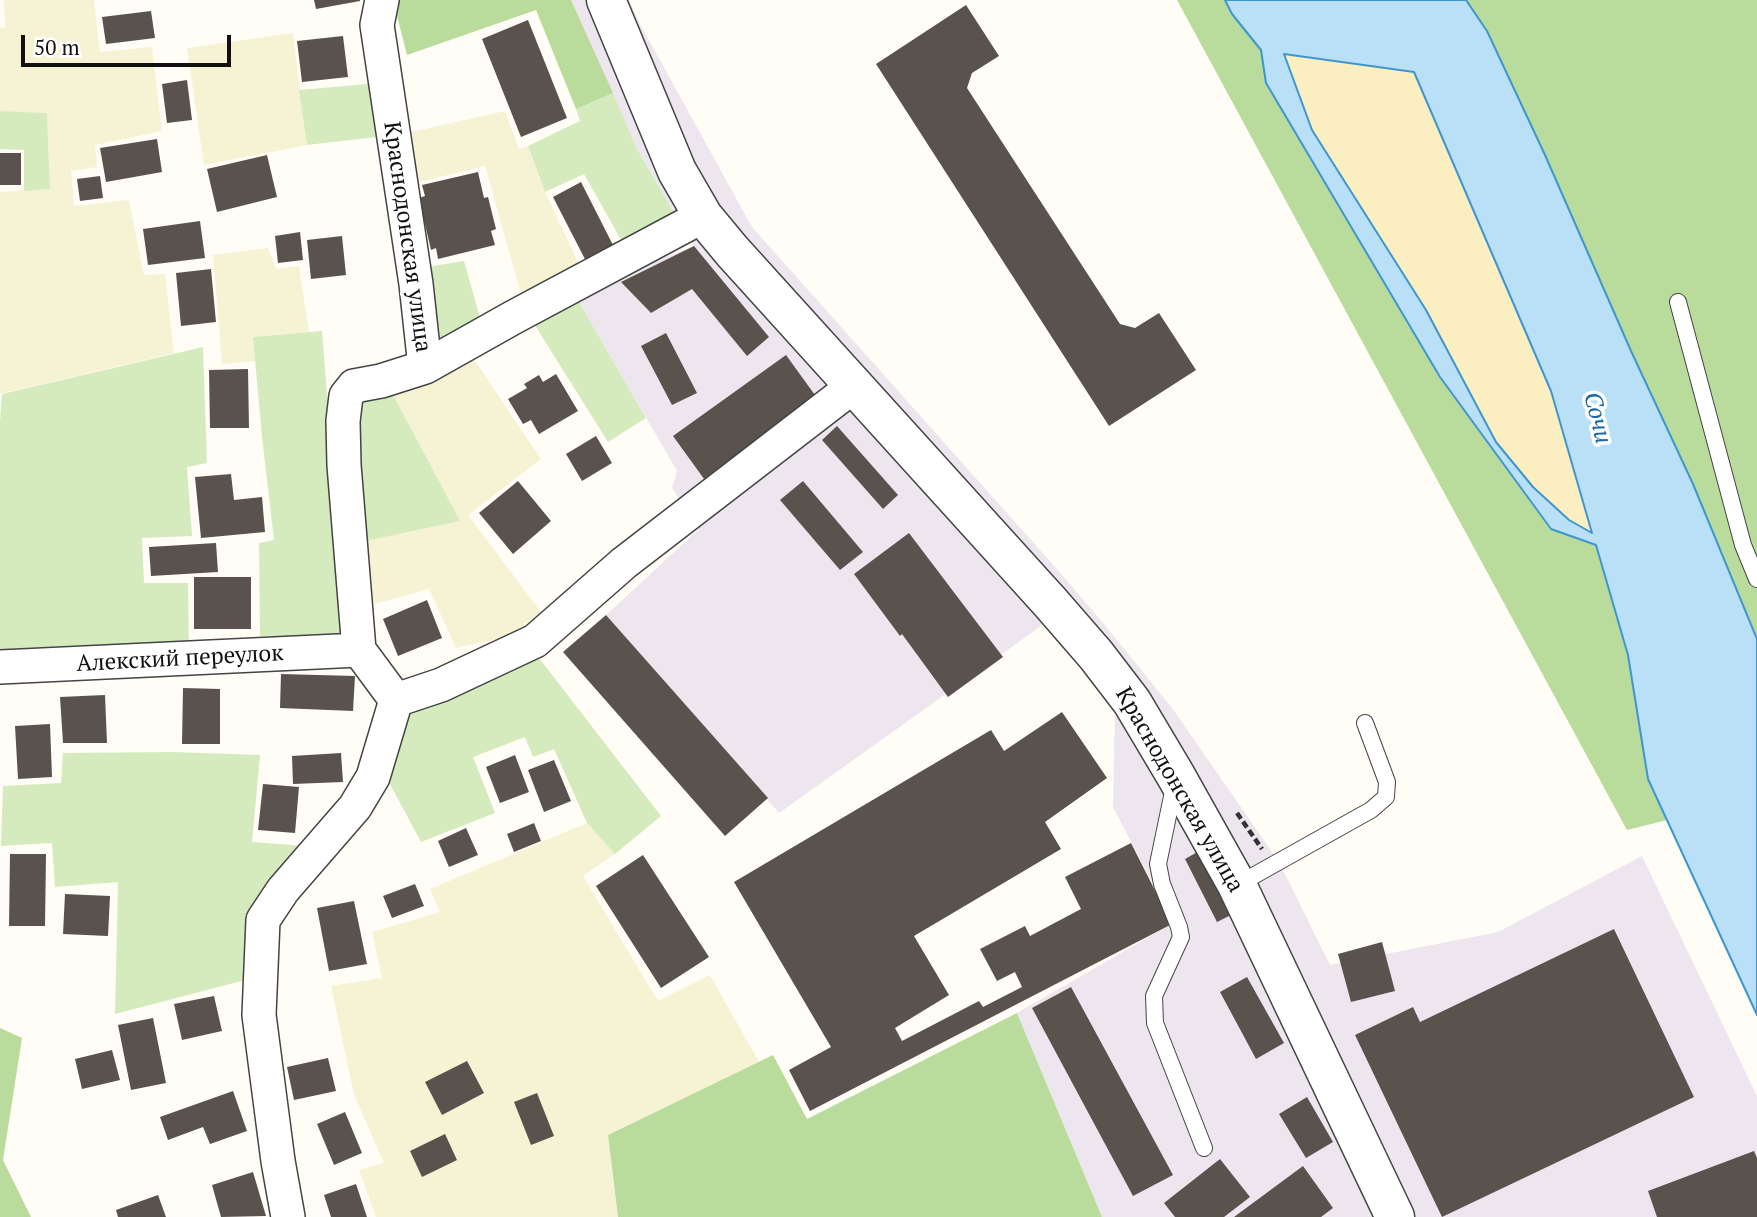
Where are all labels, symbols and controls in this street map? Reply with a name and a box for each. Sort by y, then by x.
scale bar [24,21,234,65]
text: 50 m [34,33,80,61]
street label: Краснодонская улица [377,120,437,354]
water label: Сочи [1577,389,1617,447]
street label: Алекский переулок [76,640,284,678]
street label: Краснодонская улица [1109,682,1249,898]

